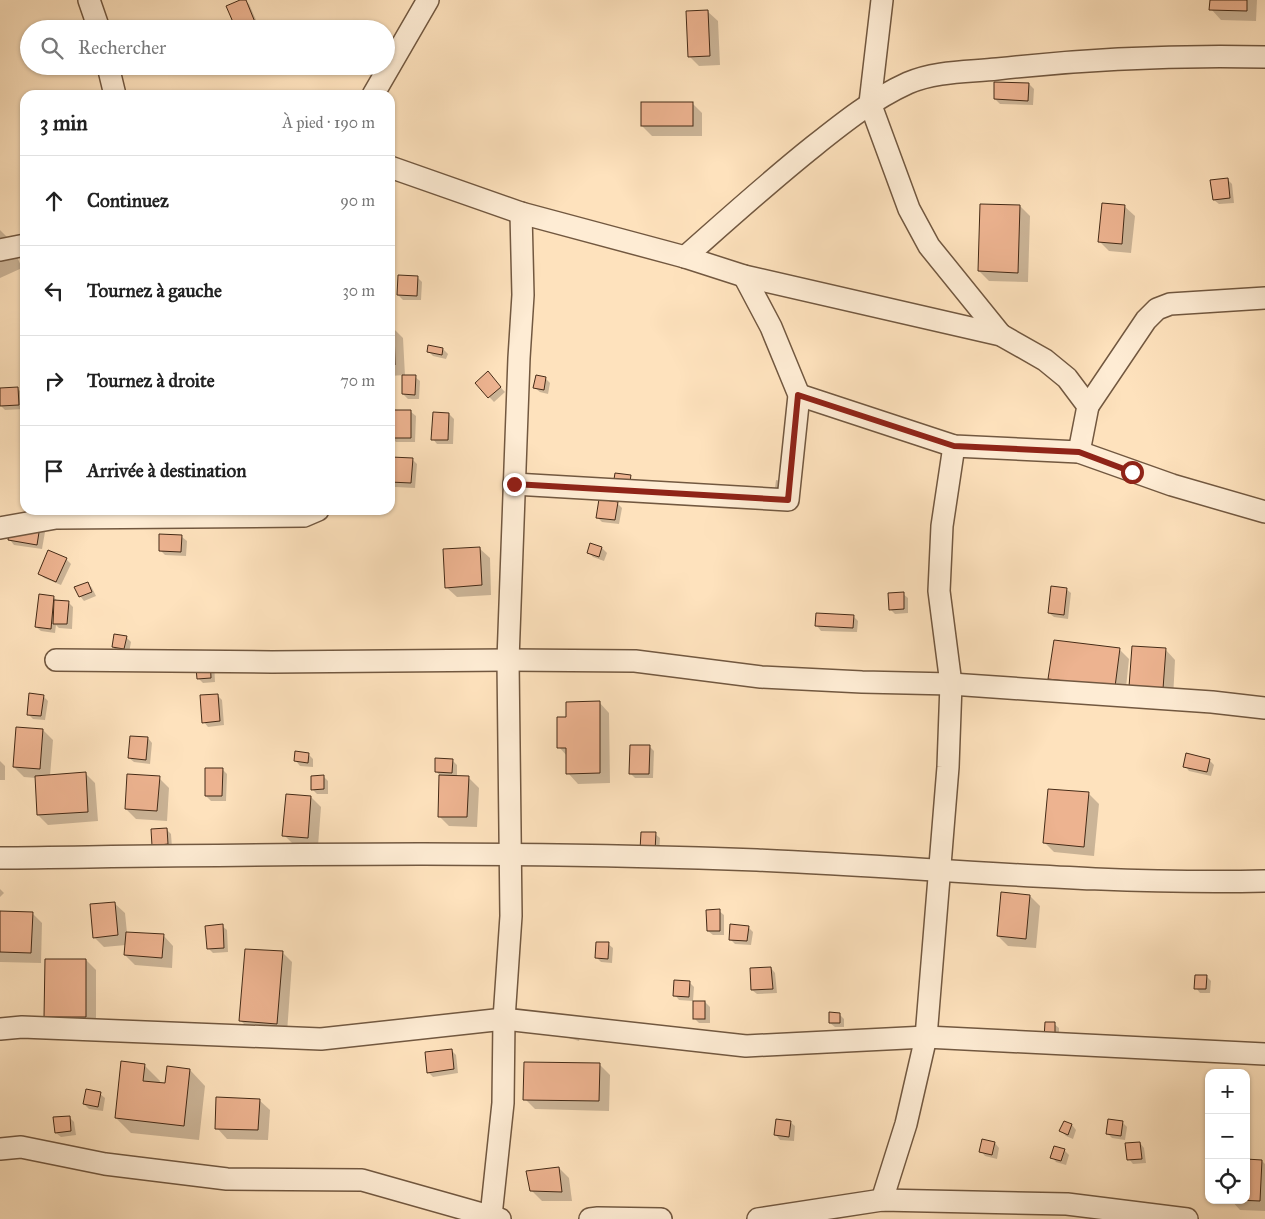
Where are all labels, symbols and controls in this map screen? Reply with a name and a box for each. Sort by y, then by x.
search box [20,20,395,75]
icon: search [38,34,66,62]
text: Rechercher [78,36,166,59]
text: 3 min [40,110,88,136]
text: À pied · 190 m [282,113,375,132]
icon: ahead [40,187,68,215]
text: Continuez [87,189,169,212]
text: 90 m [340,191,375,210]
icon: left [40,277,68,305]
text: Tournez à gauche [87,279,222,302]
text: 30 m [342,281,375,300]
icon: right [40,367,68,395]
text: Tournez à droite [87,369,215,392]
text: 70 m [340,371,375,390]
icon: arrive [40,457,68,485]
text: Arrivée à destination [87,459,246,482]
route start [1121,461,1144,484]
route end [503,473,526,496]
map controls [1205,1069,1250,1204]
button: + [1205,1069,1250,1114]
button: − [1205,1114,1250,1159]
button: locate [1205,1159,1250,1204]

